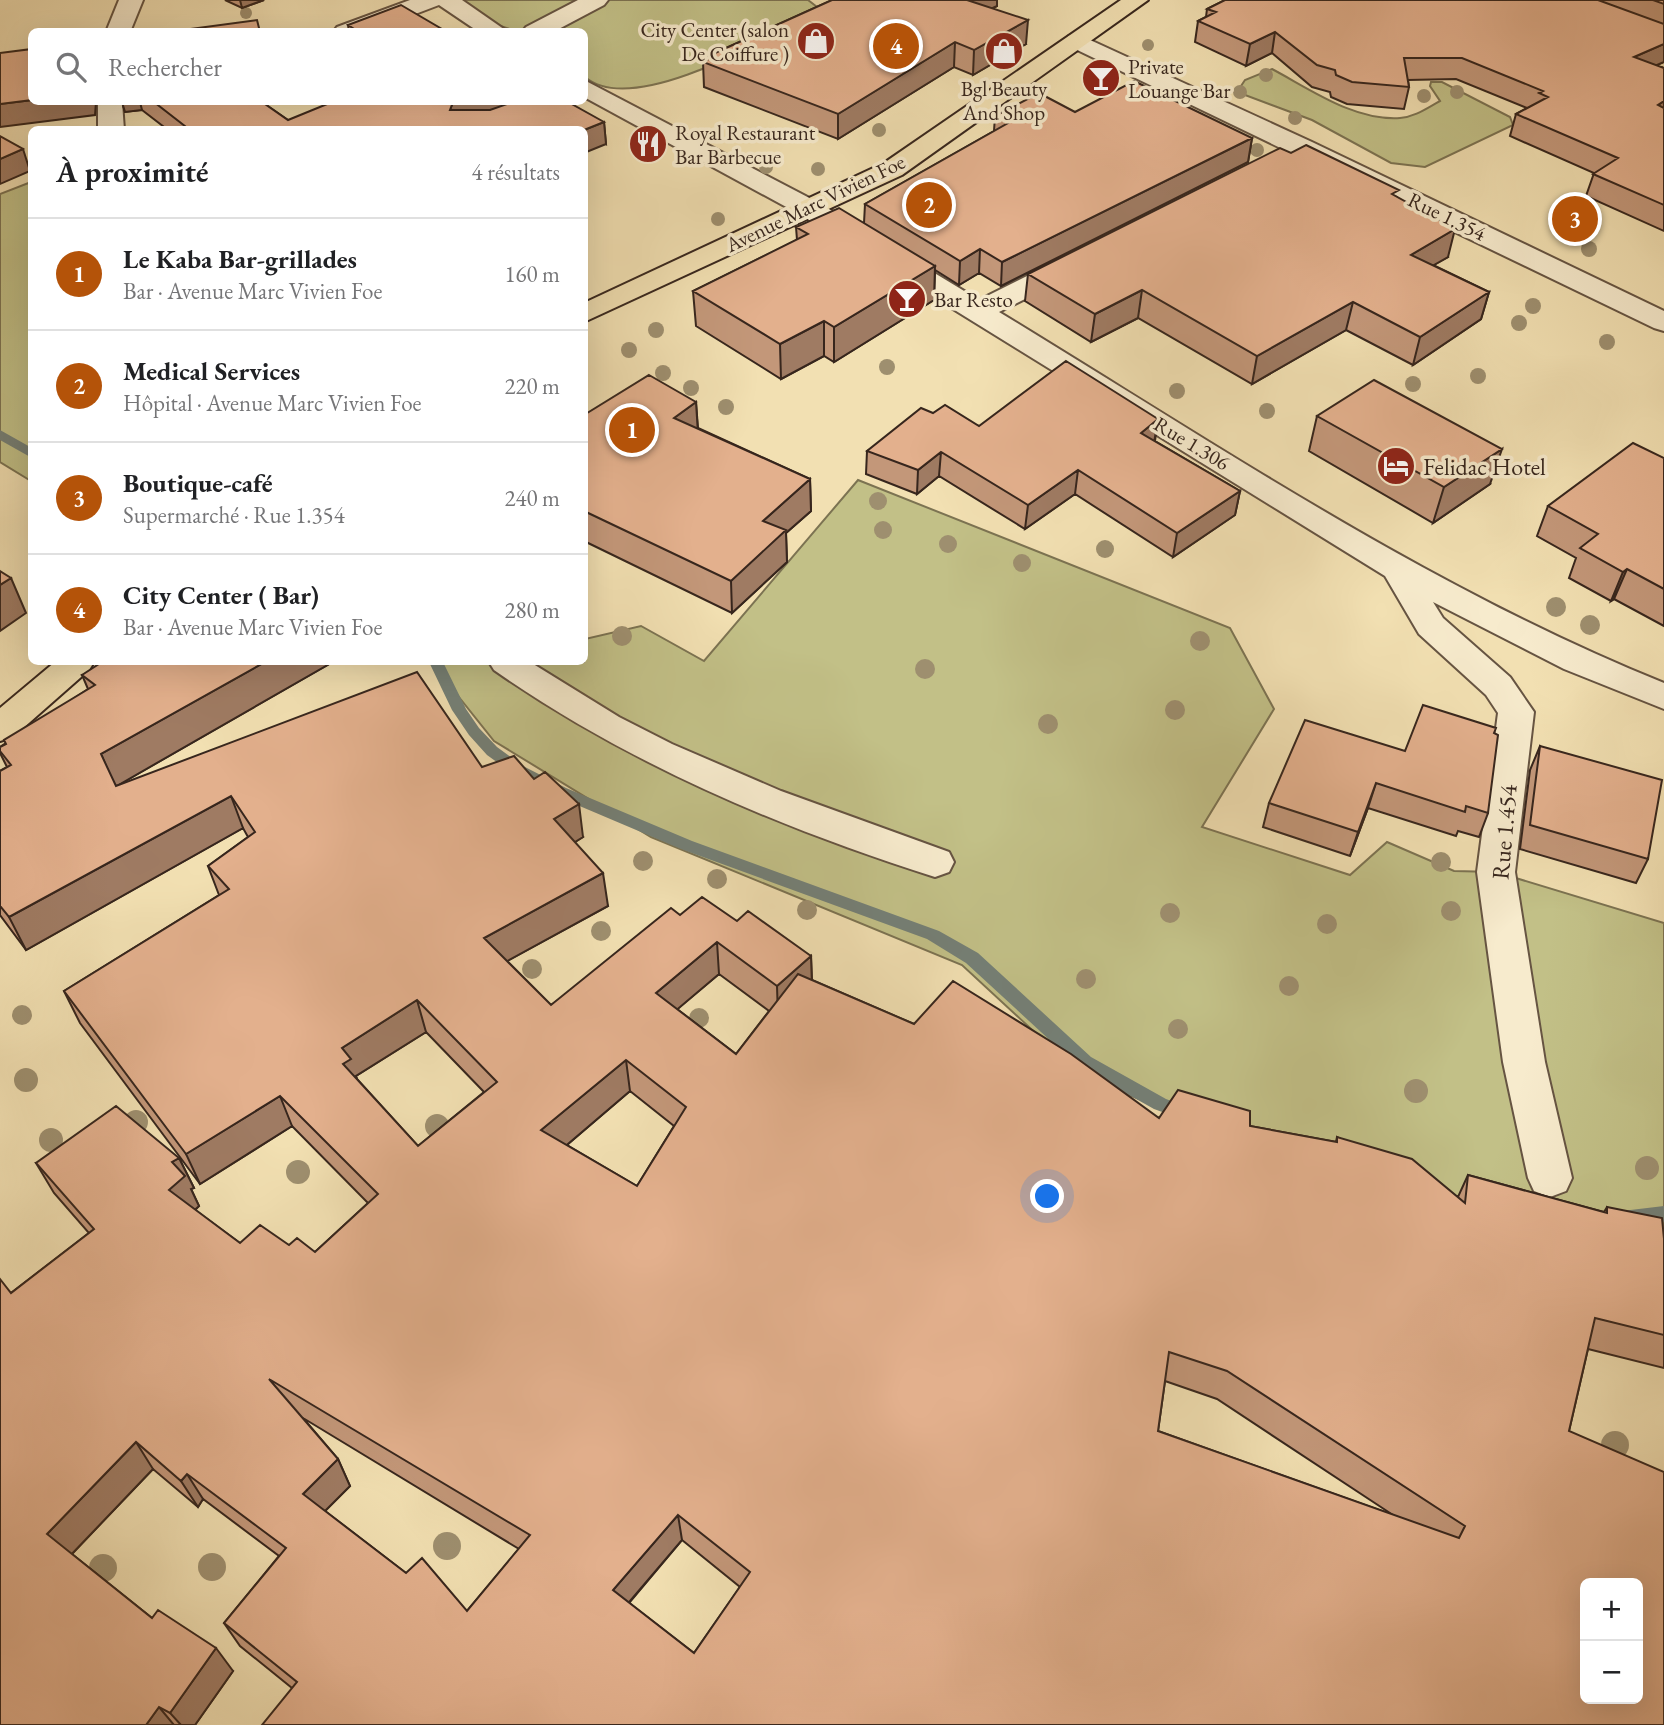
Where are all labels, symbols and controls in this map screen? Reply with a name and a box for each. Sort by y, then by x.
place label: City Center (salon De Coiffure ) [640,16,789,67]
shop icon: City Center (salon De Coiffure ) [795,20,837,62]
pin: 4 [873,20,919,72]
search box [28,28,588,105]
shop icon: Bgl Beauty And Shop [983,30,1025,72]
icon: search [52,48,90,86]
text: Rechercher [108,50,222,84]
place label: Private Louange Bar [1128,53,1230,104]
bar icon: Private Louange Bar [1080,57,1122,99]
place label: Bgl Beauty And Shop [961,75,1048,126]
place label: Royal Restaurant Bar Barbecue [675,119,816,170]
restaurant icon: Royal Restaurant Bar Barbecue [627,123,669,165]
street label: Avenue Marc Vivien Foe [720,148,909,259]
text: À proximité [56,152,208,191]
text: 4 résultats [472,157,560,187]
pin: 2 [906,179,952,231]
street label: Rue 1.354 [1404,186,1491,247]
pin: 3 [1552,193,1598,245]
text: Le Kaba Bar-grillades [123,242,357,276]
text: 1 [73,259,85,289]
text: 160 m [504,259,560,289]
text: Bar · Avenue Marc Vivien Foe [123,276,382,306]
bar icon: Bar Resto [886,278,928,320]
place label: Bar Resto [934,286,1013,313]
text: Medical Services [123,354,300,388]
text: 2 [73,371,85,401]
text: 220 m [504,371,560,401]
text: Hôpital · Avenue Marc Vivien Foe [123,388,422,418]
pin: 1 [609,404,655,456]
street label: Rue 1.306 [1149,410,1235,476]
hotel icon: Felidac Hotel [1375,445,1417,487]
place label: Felidac Hotel [1423,451,1546,482]
text: Boutique-café [123,466,273,500]
text: 3 [73,483,85,513]
text: 240 m [504,483,560,513]
text: Supermarché · Rue 1.354 [123,500,345,530]
text: City Center ( Bar) [123,578,319,612]
text: 4 [73,595,85,625]
text: 280 m [504,595,560,625]
text: Bar · Avenue Marc Vivien Foe [123,612,382,642]
street label: Rue 1.454 [1484,783,1524,881]
your location [1030,1179,1064,1213]
map controls [1580,1578,1643,1704]
button: + [1580,1578,1643,1641]
button: − [1580,1641,1643,1704]

